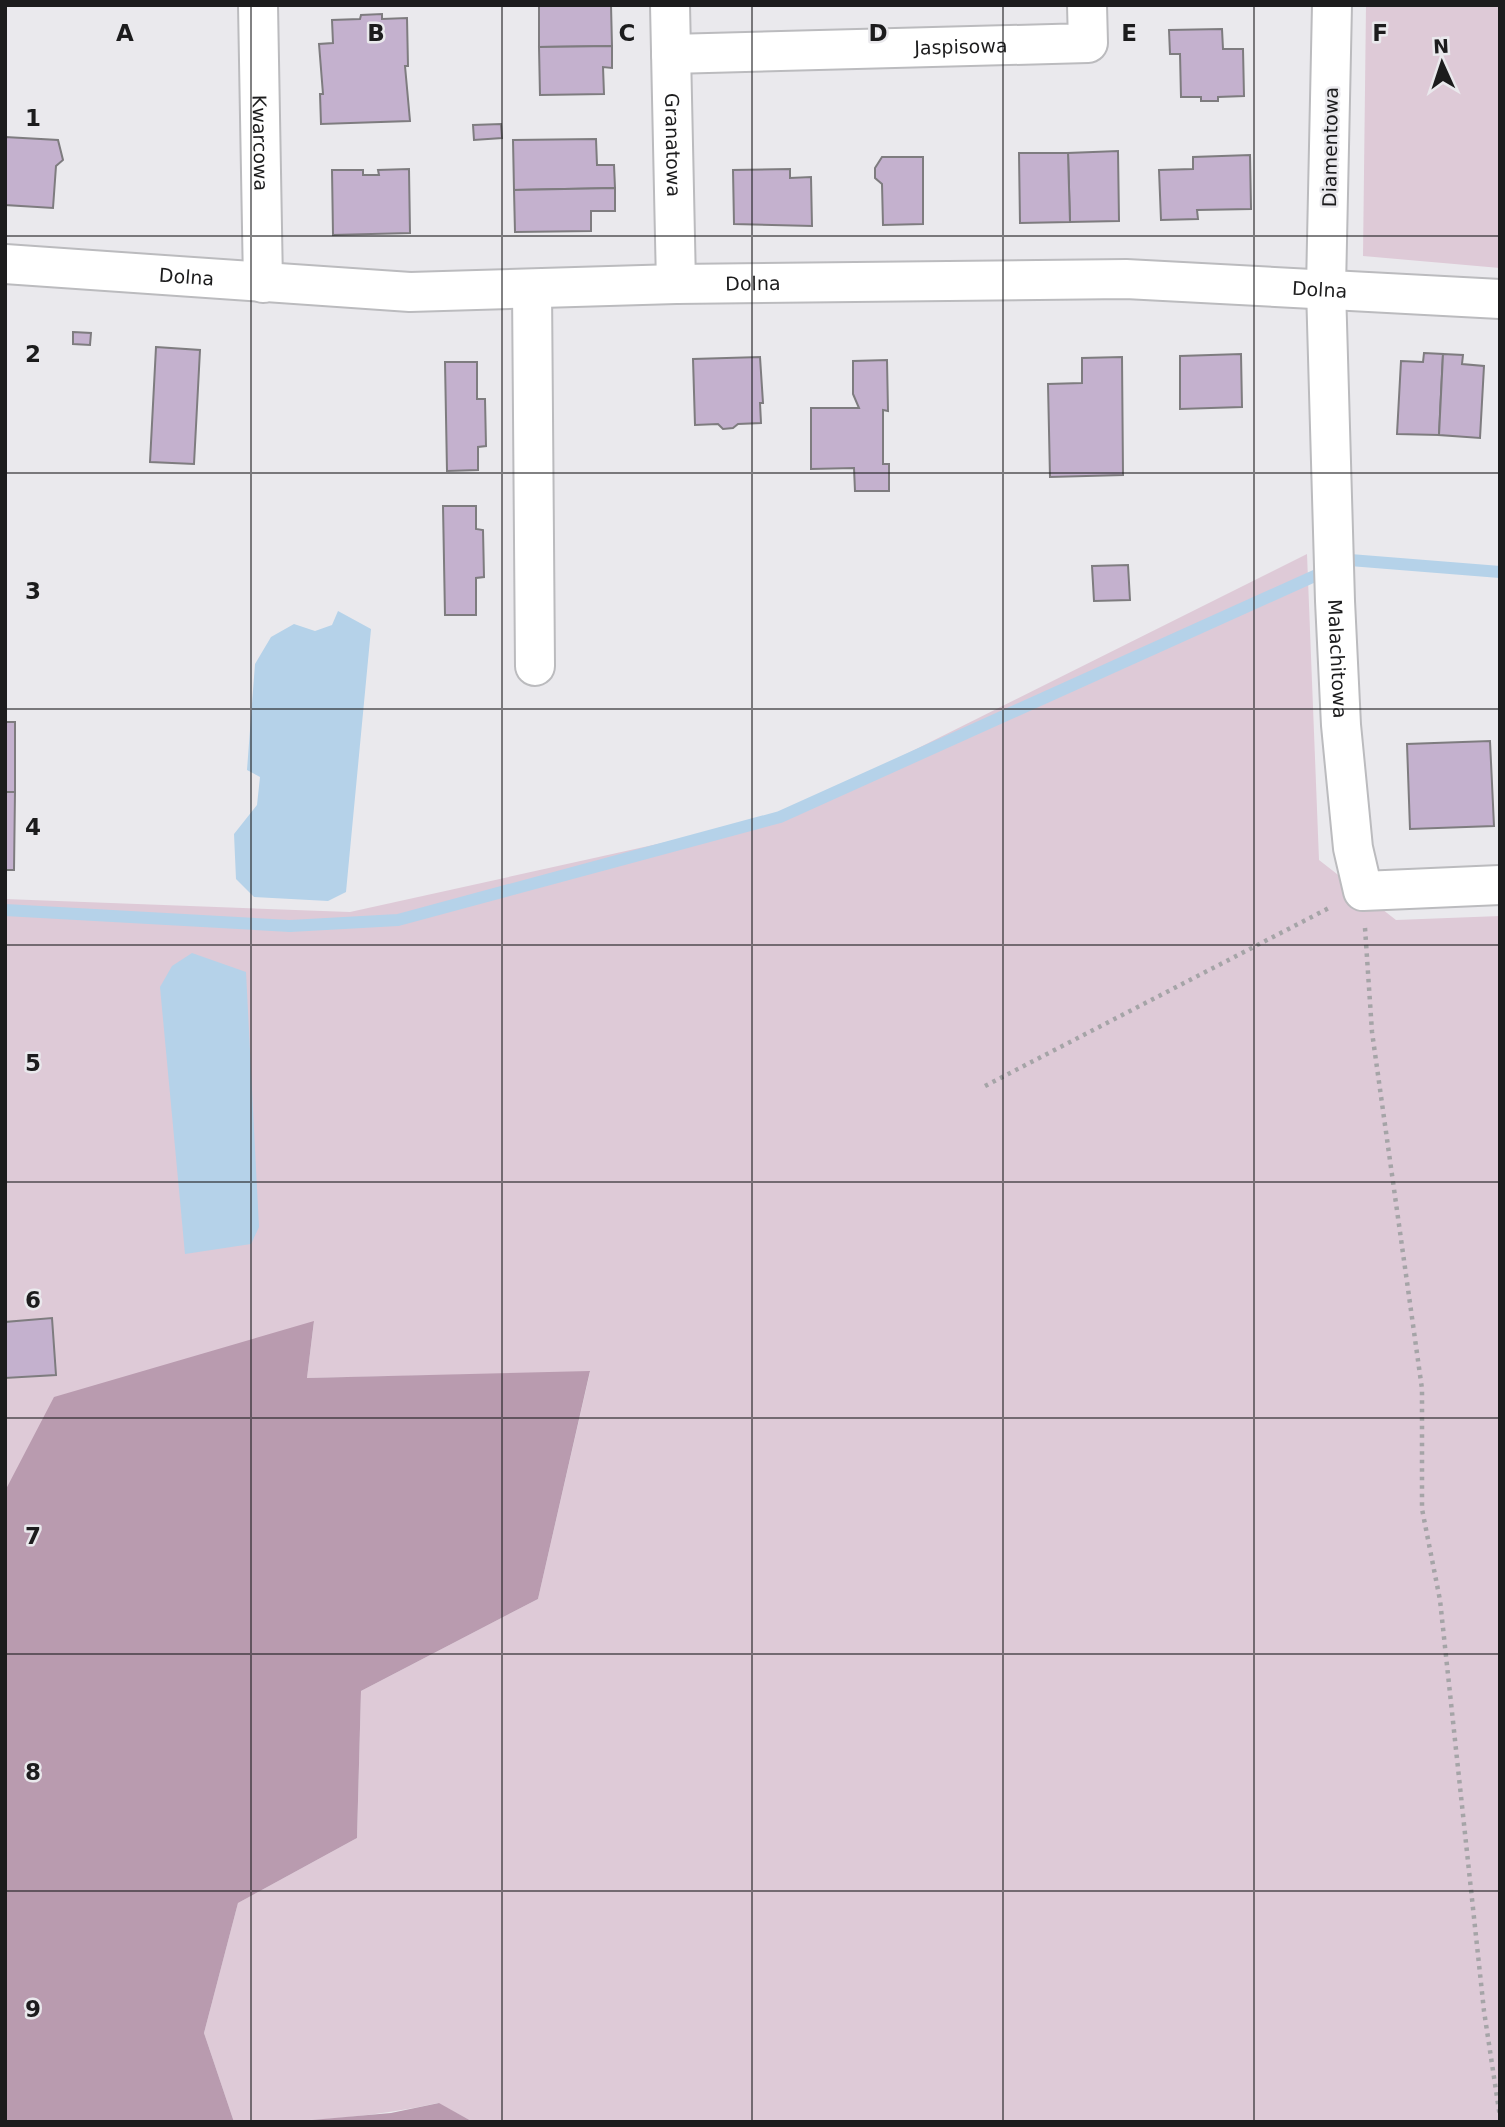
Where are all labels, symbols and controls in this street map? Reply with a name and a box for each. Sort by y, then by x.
text: A [116,20,134,46]
text: B [367,20,385,46]
text: C [619,20,635,46]
text: D [868,20,888,46]
text: E [1121,20,1137,46]
text: F [1372,20,1388,46]
north arrow [1407,28,1477,98]
street label: Jaspisowa [913,34,1008,59]
text: N [1433,35,1450,57]
street label: Diamentowa [1318,87,1342,207]
street label: Granatowa [661,93,685,197]
street label: Kwarcowa [249,95,272,191]
text: 1 [25,105,41,131]
street label: Dolna [158,264,215,289]
street label: Dolna [725,272,781,294]
street label: Dolna [1291,277,1348,302]
text: 2 [25,341,41,367]
text: 3 [25,578,41,604]
street label: Malachitowa [1324,599,1352,719]
text: 4 [25,814,41,840]
text: 5 [25,1050,41,1076]
text: 6 [25,1287,41,1313]
text: 7 [25,1523,41,1549]
text: 8 [25,1759,41,1785]
text: 9 [25,1996,41,2022]

